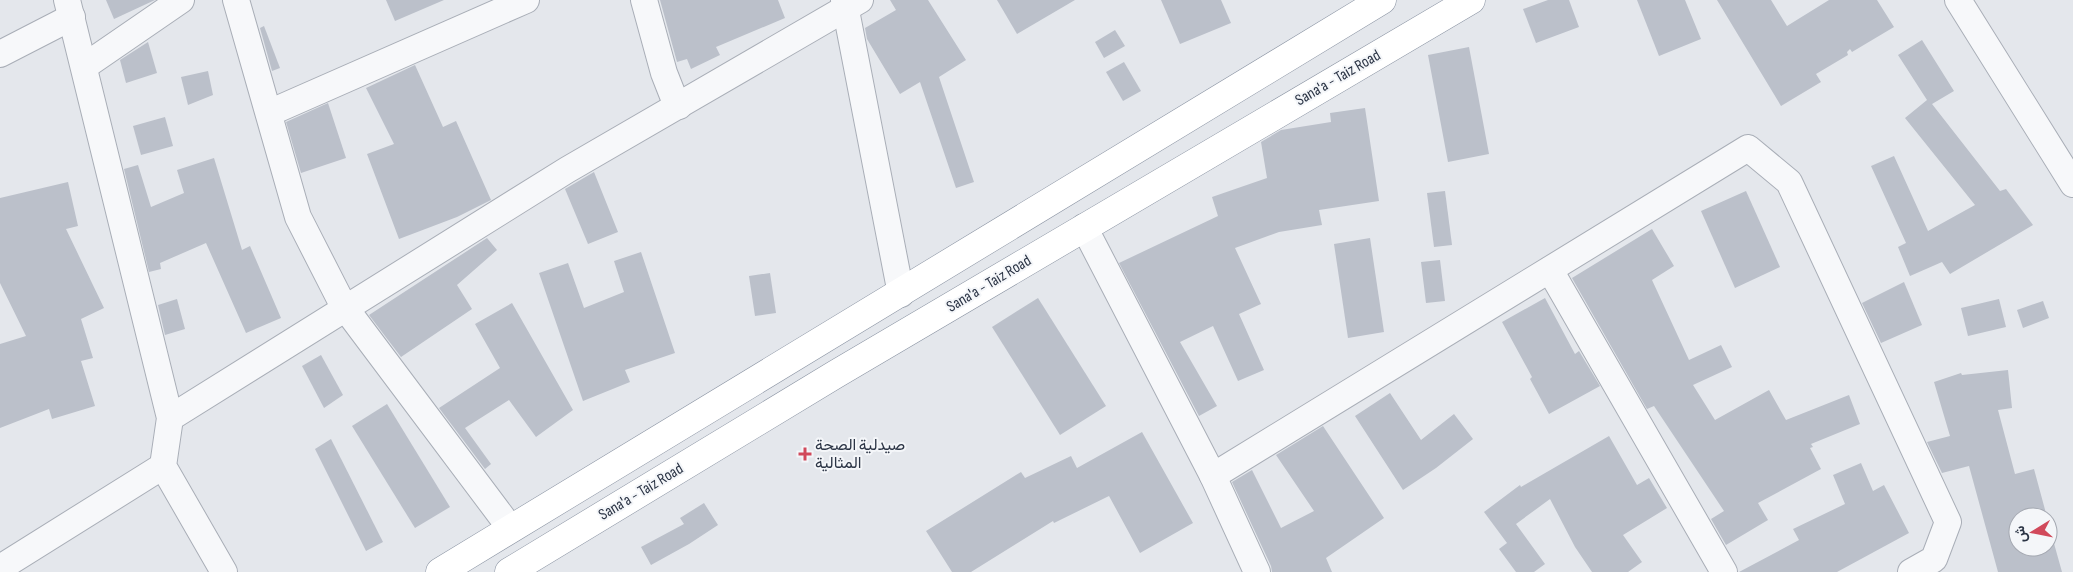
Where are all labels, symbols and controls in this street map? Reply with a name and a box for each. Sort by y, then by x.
street label: Sana'a - Taiz Road [1292,46,1384,110]
street label: Sana'a - Taiz Road [943,251,1035,317]
place label: صيدلية الصحة المثالية [815,436,905,473]
marker: صيدلية الصحة المثالية [799,448,811,460]
street label: Sana'a - Taiz Road [595,459,687,525]
north arrow [2008,507,2058,557]
text: ش [2011,524,2031,544]

